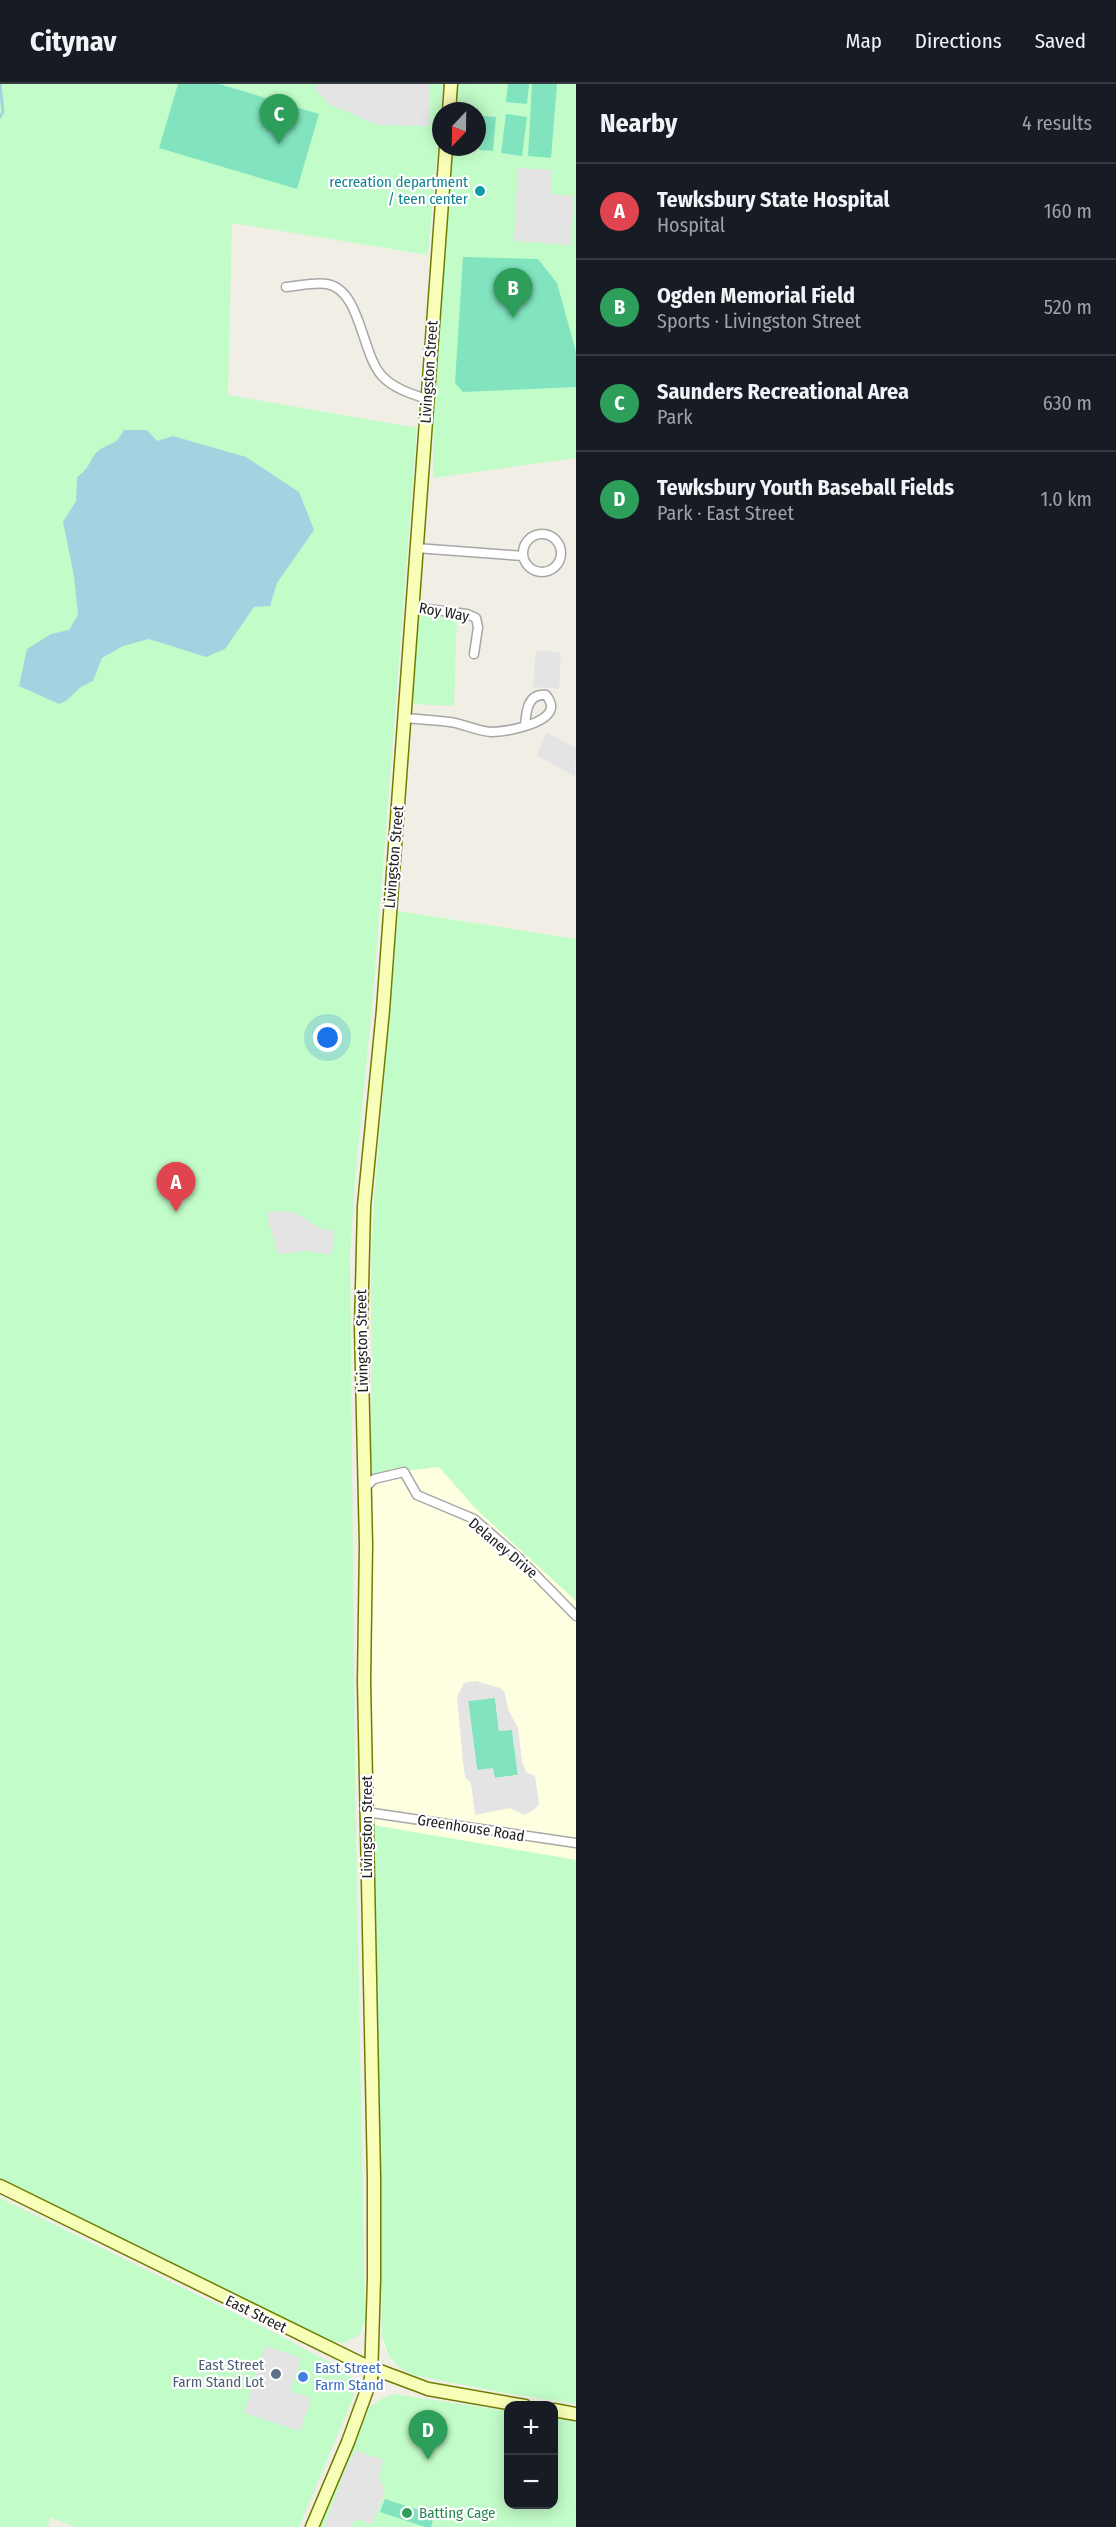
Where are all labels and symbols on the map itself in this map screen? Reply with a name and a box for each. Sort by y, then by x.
pin: C [260,94,298,144]
north arrow [432,102,486,156]
place label: recreation department / teen center [329,173,469,208]
marker: recreation department / teen center [473,184,487,198]
pin: B [494,268,532,318]
street label: Livingston Street [416,320,442,424]
street label: Roy Way [418,599,471,625]
street label: Livingston Street [381,805,407,909]
your location [313,1023,342,1052]
pin: A [156,1162,195,1212]
street label: Livingston Street [352,1289,372,1393]
street label: Delaney Drive [465,1514,541,1582]
street label: Livingston Street [358,1775,376,1879]
street label: Greenhouse Road [416,1811,526,1845]
street label: East Street [222,2291,290,2337]
place label: East Street Farm Stand Lot [173,2356,264,2391]
place label: East Street Farm Stand [315,2359,384,2394]
marker: East Street Farm Stand Lot [269,2367,283,2381]
marker: East Street Farm Stand [296,2370,310,2384]
pin: D [408,2410,448,2460]
place label: Batting Cage [419,2504,496,2522]
marker: Batting Cage [400,2506,414,2520]

